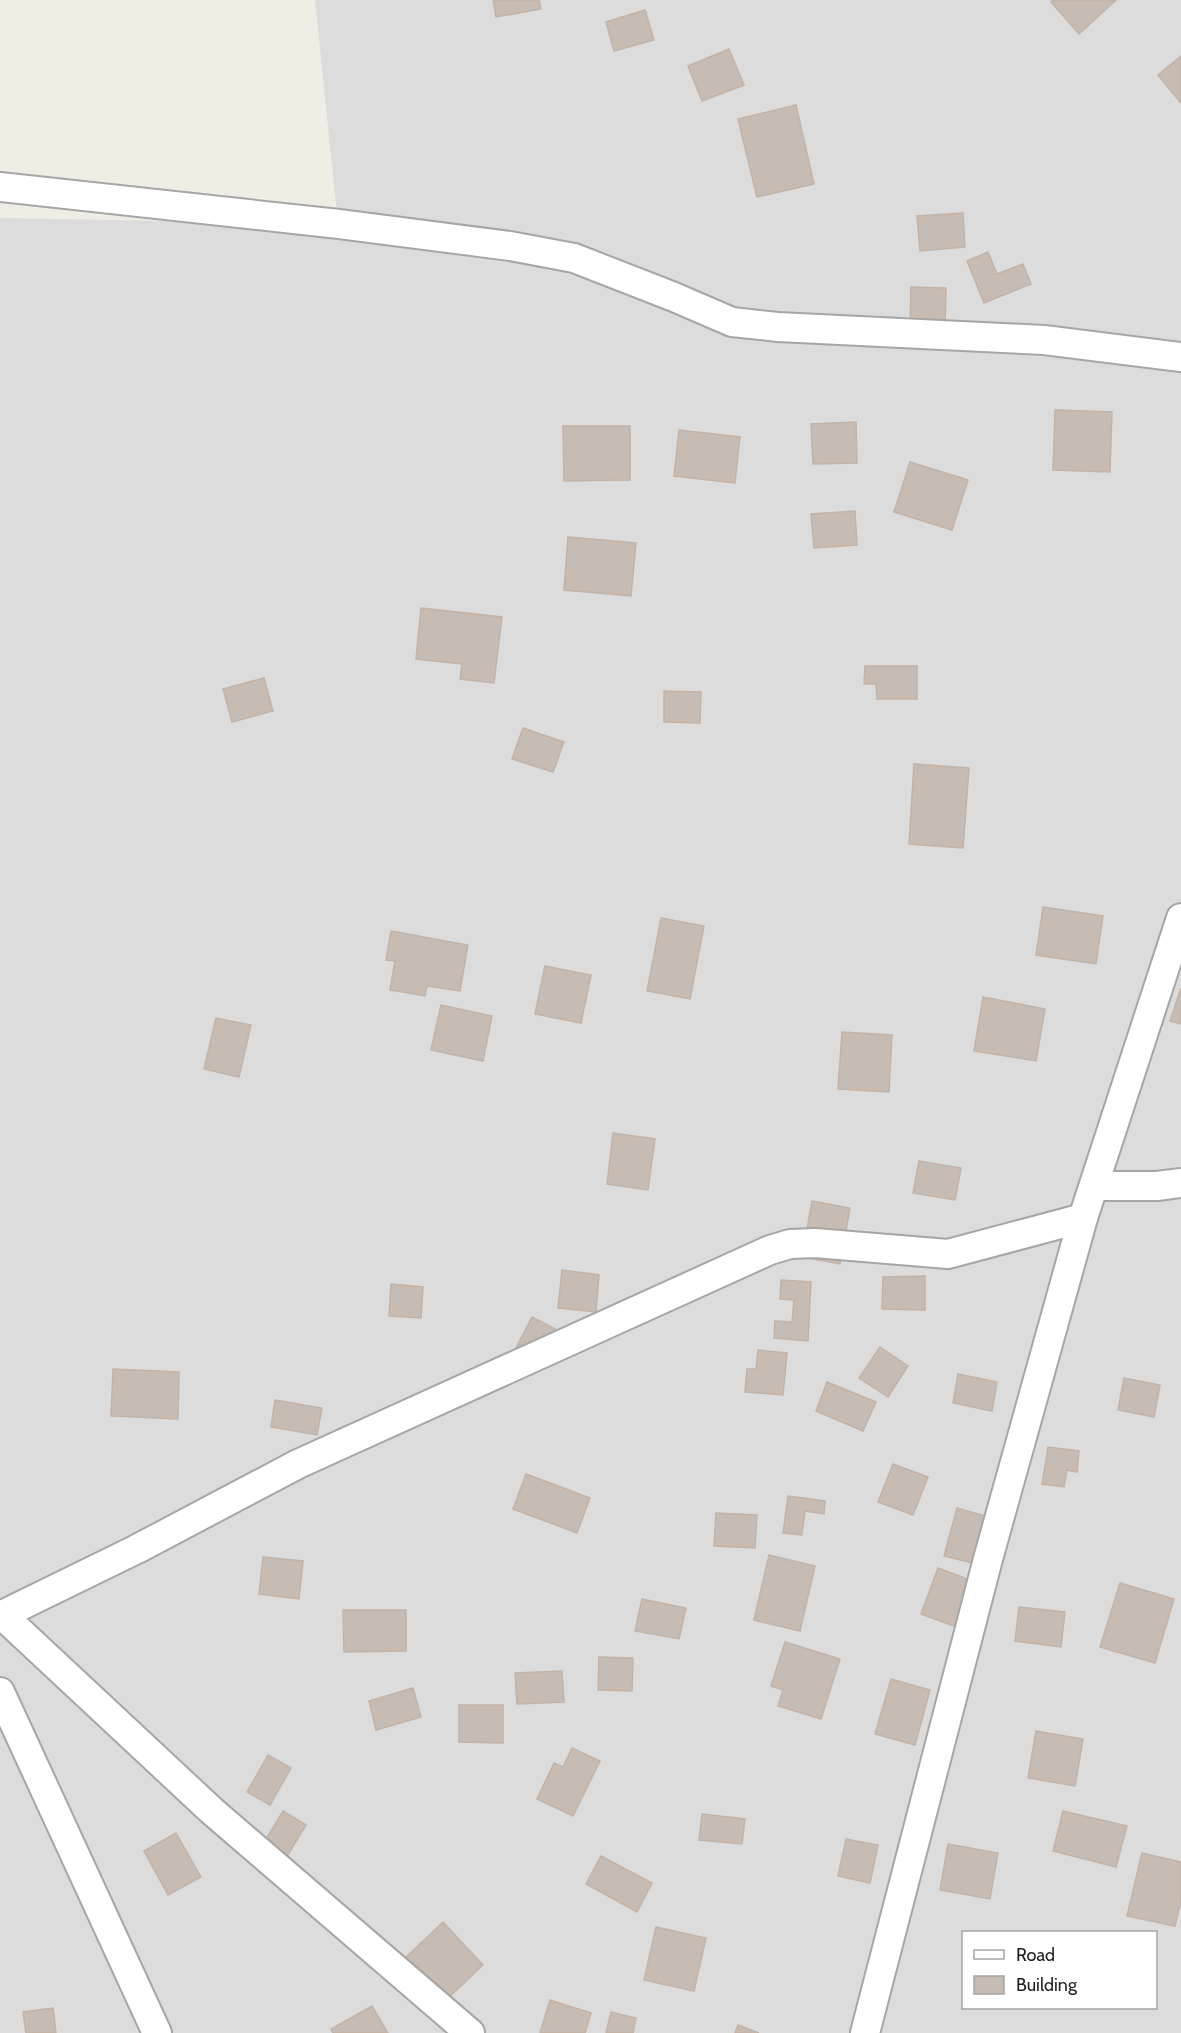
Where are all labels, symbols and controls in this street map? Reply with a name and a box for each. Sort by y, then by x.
legend [962,1931,1157,2009]
text: Road [1016,1944,1055,1966]
text: Building [1016,1974,1078,1996]

